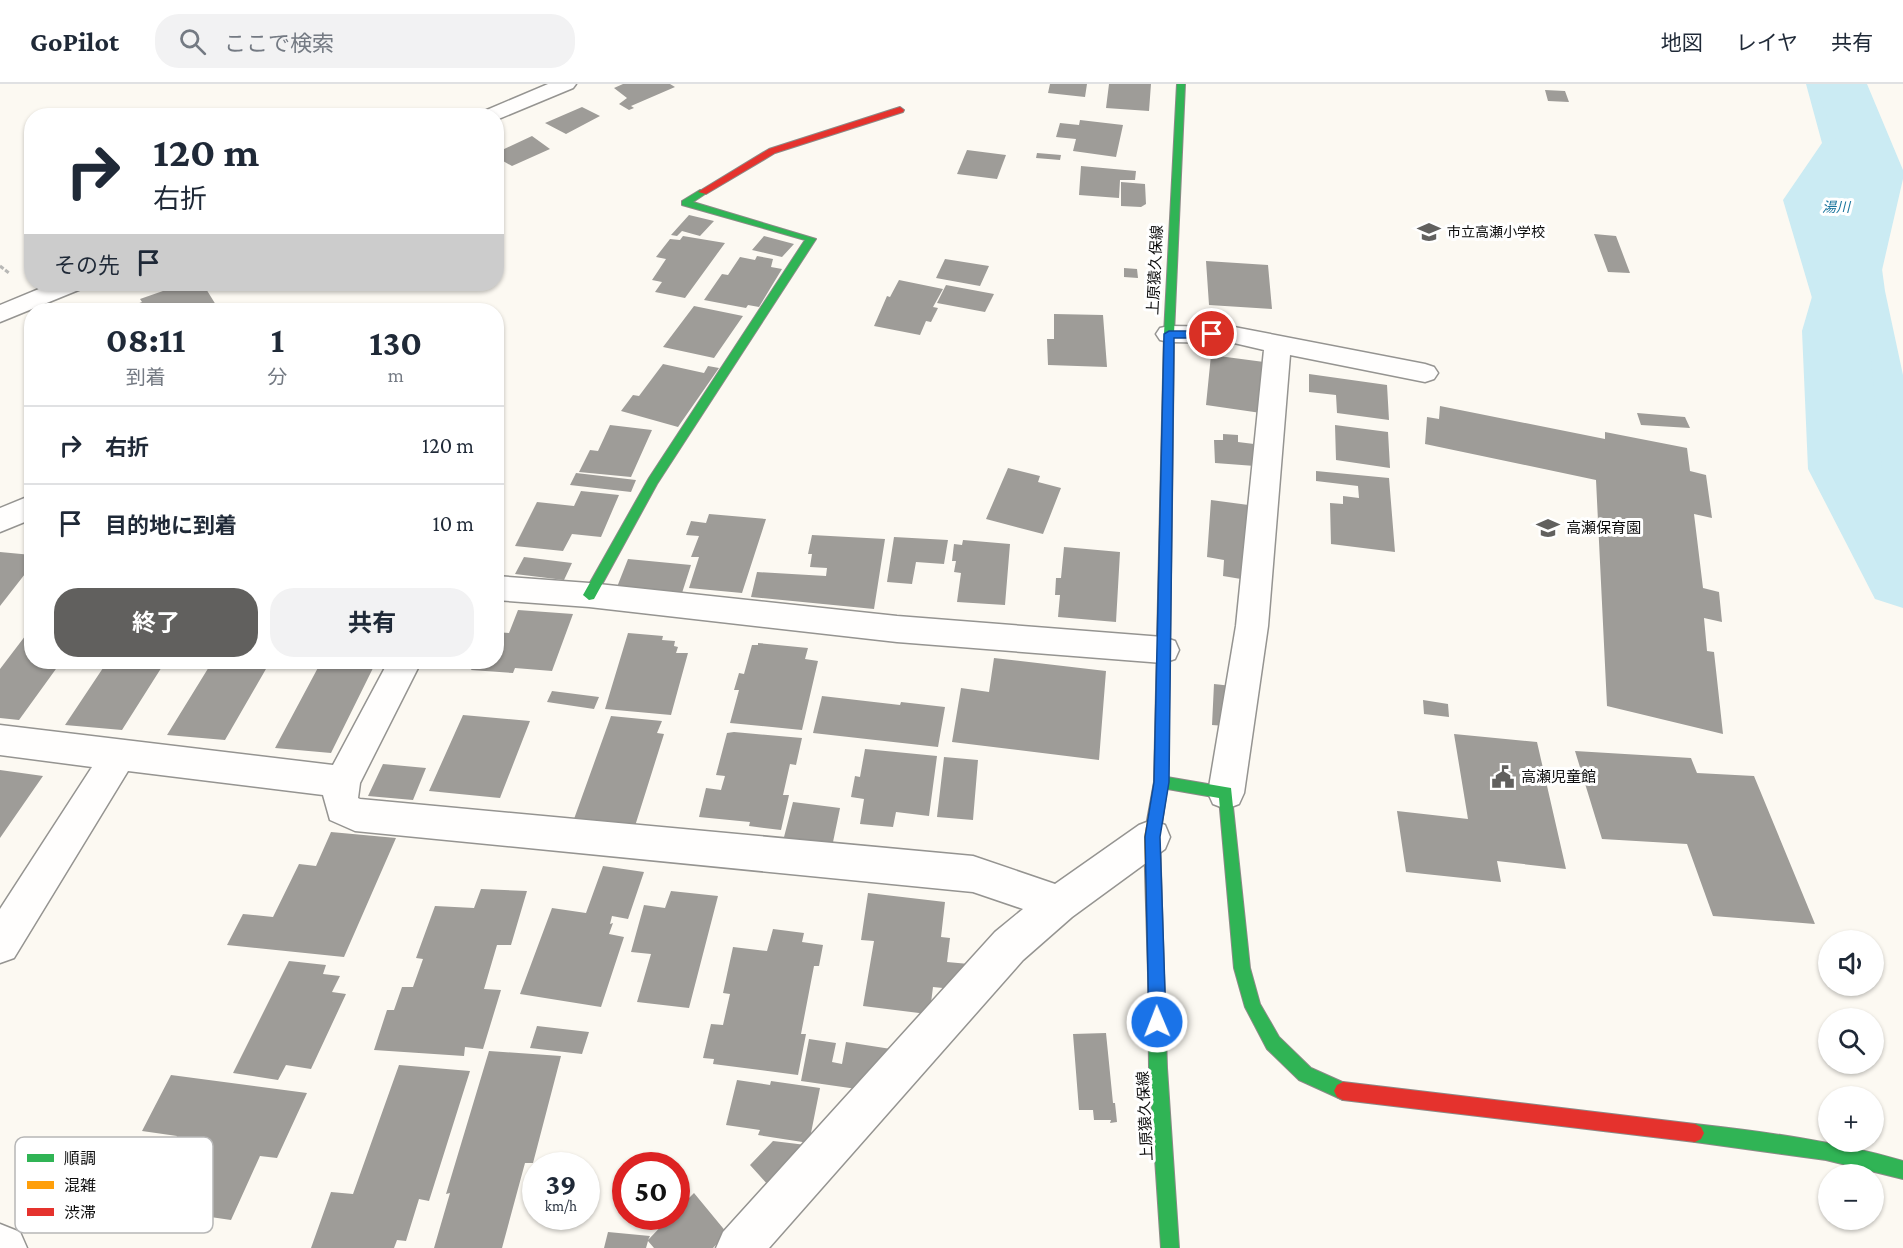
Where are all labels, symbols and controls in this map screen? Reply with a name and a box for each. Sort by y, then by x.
search box [155,14,575,68]
icon: search [176,25,209,58]
text: GoPilot [30,26,119,57]
text: ここで検索 [224,31,334,56]
text: 地図 [1661,31,1703,55]
text: レイヤ [1736,31,1798,55]
text: 共有 [1831,31,1873,55]
text: 120 m [153,128,259,175]
icon: right [54,132,132,210]
text: 右折 [153,184,207,214]
water label: 湯川 [1822,199,1852,215]
school or university icon: 市立高瀬小学校 [1416,219,1442,245]
place label: 市立高瀬小学校 [1447,224,1545,240]
street label: 上原猿久保線 [1145,225,1165,315]
icon: arrive [132,246,165,279]
text: その先 [54,253,120,278]
pin [1186,308,1237,359]
icon: arrive [1195,317,1228,350]
text: 08:11 [106,320,186,360]
text: 1 [271,320,284,360]
text: 130 [369,323,422,363]
text: m [388,364,404,386]
text: 到着 [126,366,166,388]
text: 分 [267,366,287,388]
icon: right [54,429,87,462]
text: 120 m [422,433,474,458]
text: 右折 [105,435,149,460]
icon: arrive [54,507,87,540]
text: 10 m [432,511,474,536]
text: 目的地に到着 [105,513,237,538]
school or university icon: 高瀬保育園 [1535,515,1561,541]
place label: 高瀬保育園 [1566,520,1641,536]
button: 終了 [54,588,258,657]
button: 共有 [270,588,474,657]
public building icon: 高瀬児童館 [1490,764,1516,790]
place label: 高瀬児童館 [1521,769,1596,785]
map controls [1818,930,1884,1230]
button: sound [1818,930,1884,996]
position arrow [1125,990,1189,1054]
button: search [1818,1008,1884,1074]
street label: 上原猿久保線 [1135,1071,1155,1161]
button: + [1818,1086,1884,1152]
legend [15,1137,213,1233]
text: 順調 [64,1150,96,1167]
speed limit sign: 50 [612,1152,690,1230]
button: − [1818,1164,1884,1230]
text: 39 [545,1167,577,1200]
text: 混雑 [64,1177,96,1194]
text: km/h [545,1198,577,1214]
text: 渋滞 [64,1204,96,1221]

